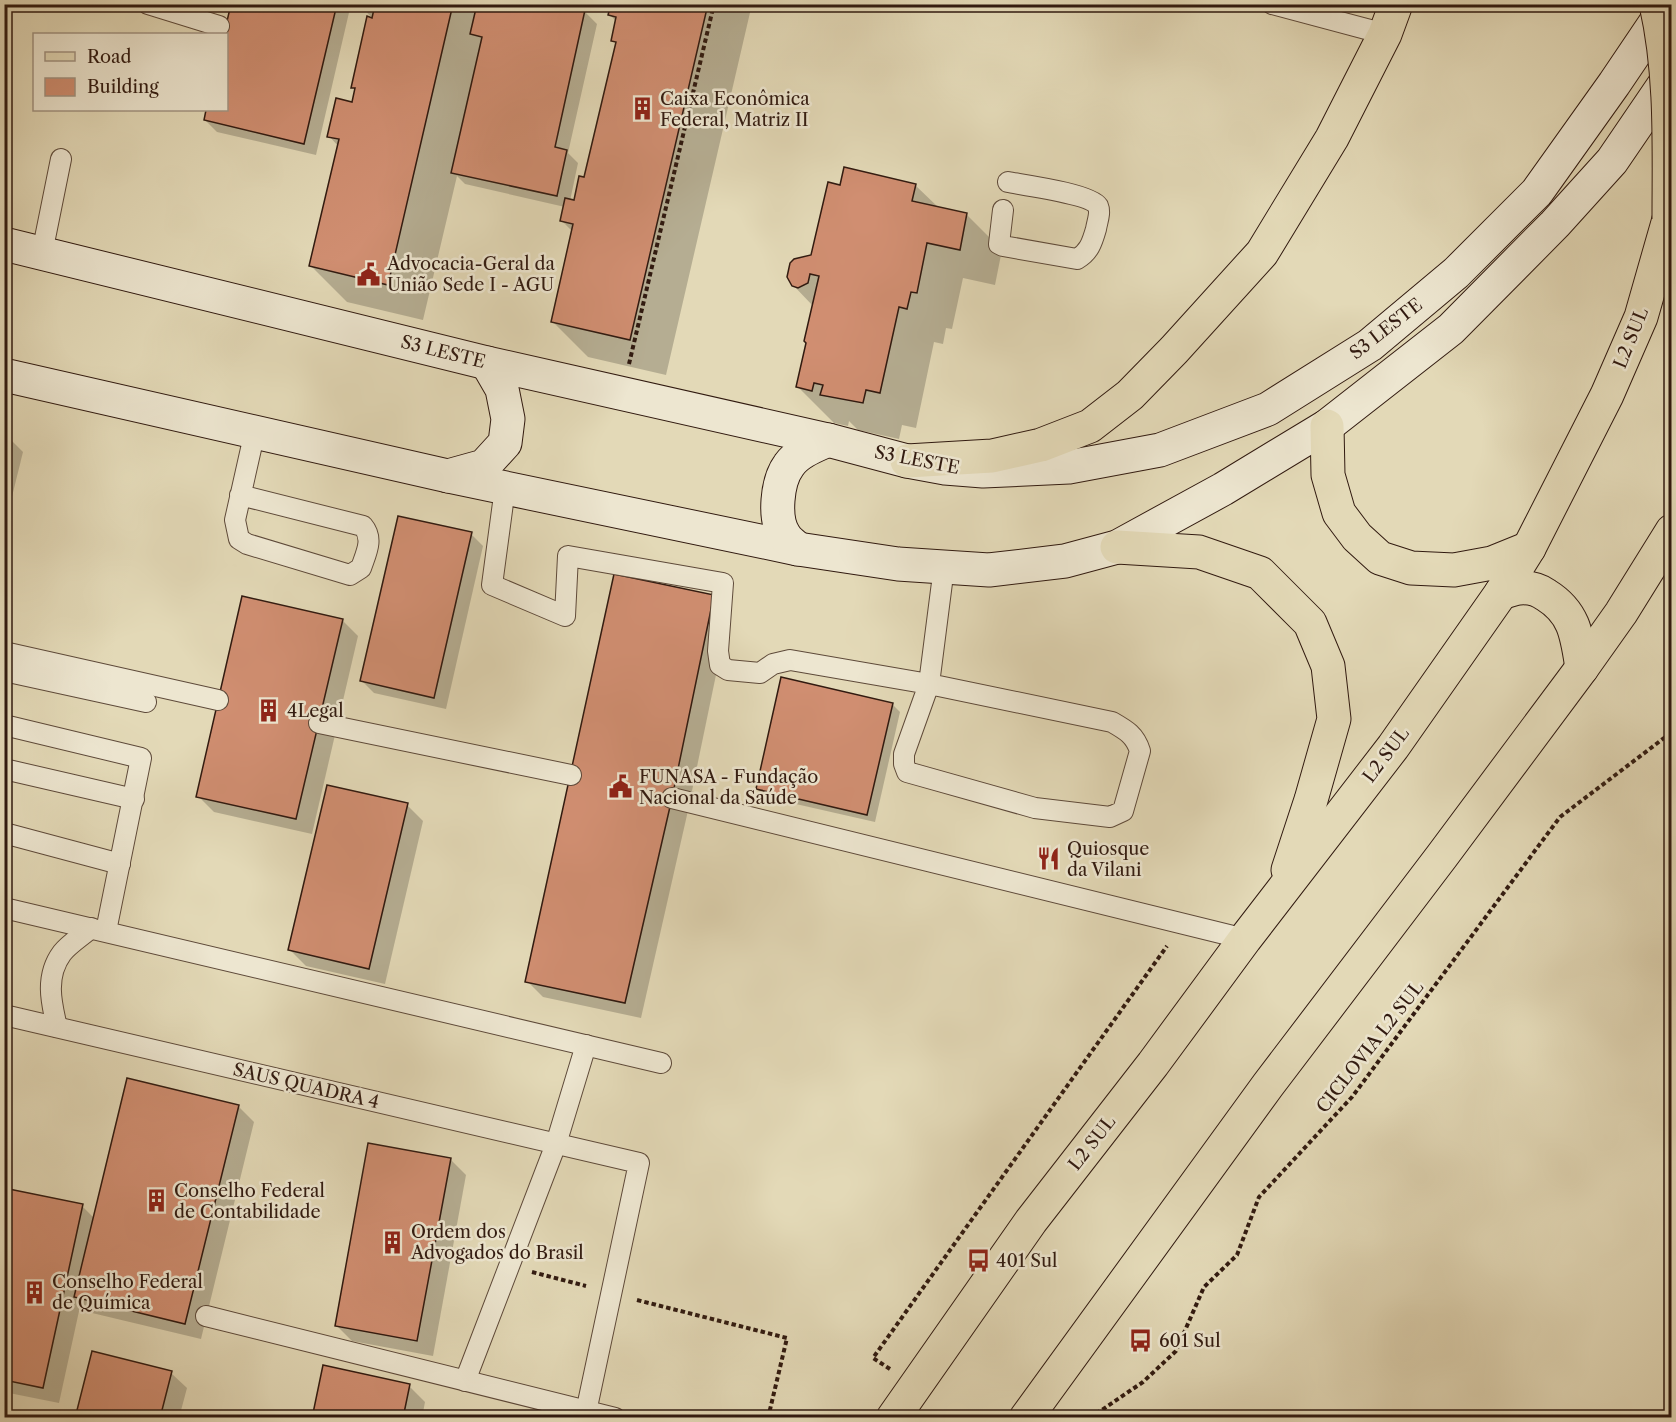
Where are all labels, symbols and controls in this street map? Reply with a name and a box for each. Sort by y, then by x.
legend [33,33,228,111]
text: Road [87,46,132,68]
text: Building [87,76,159,98]
place label: Caixa Econômica Federal, Matriz II [660,88,810,131]
building icon: Caixa Econômica Federal, Matriz II [629,96,655,122]
place label: Advocacia-Geral da União Sede I - AGU [386,253,555,296]
public building icon: Advocacia-Geral da União Sede I - AGU [356,261,382,287]
street label: S3 LESTE [1345,294,1427,364]
street label: L2 SUL [1609,304,1653,372]
street label: S3 LESTE [398,331,488,373]
street label: S3 LESTE [873,441,961,479]
building icon: 4Legal [256,698,282,724]
place label: 4Legal [287,700,344,722]
street label: L2 SUL [1358,723,1414,787]
place label: FUNASA - Fundação Nacional da Saúde [639,766,818,809]
public building icon: FUNASA - Fundação Nacional da Saúde [608,774,634,800]
place label: Quiosque da Vilani [1067,838,1149,881]
restaurant icon: Quiosque da Vilani [1036,846,1062,872]
street label: CICLOVIA L2 SUL [1312,977,1428,1117]
street label: SAUS QUADRA 4 [231,1058,381,1114]
street label: L2 SUL [1064,1111,1120,1175]
place label: Conselho Federal de Contabilidade [174,1180,325,1223]
building icon: Conselho Federal de Contabilidade [143,1188,169,1214]
place label: Ordem dos Advogados do Brasil [410,1221,584,1264]
building icon: Ordem dos Advogados do Brasil [380,1229,406,1255]
bus stop icon: 401 Sul [965,1248,991,1274]
place label: 401 Sul [996,1250,1057,1272]
place label: Conselho Federal de Química [52,1271,203,1314]
building icon: Conselho Federal de Química [21,1279,47,1305]
bus stop icon: 601 Sul [1128,1328,1154,1354]
place label: 601 Sul [1159,1330,1221,1352]

